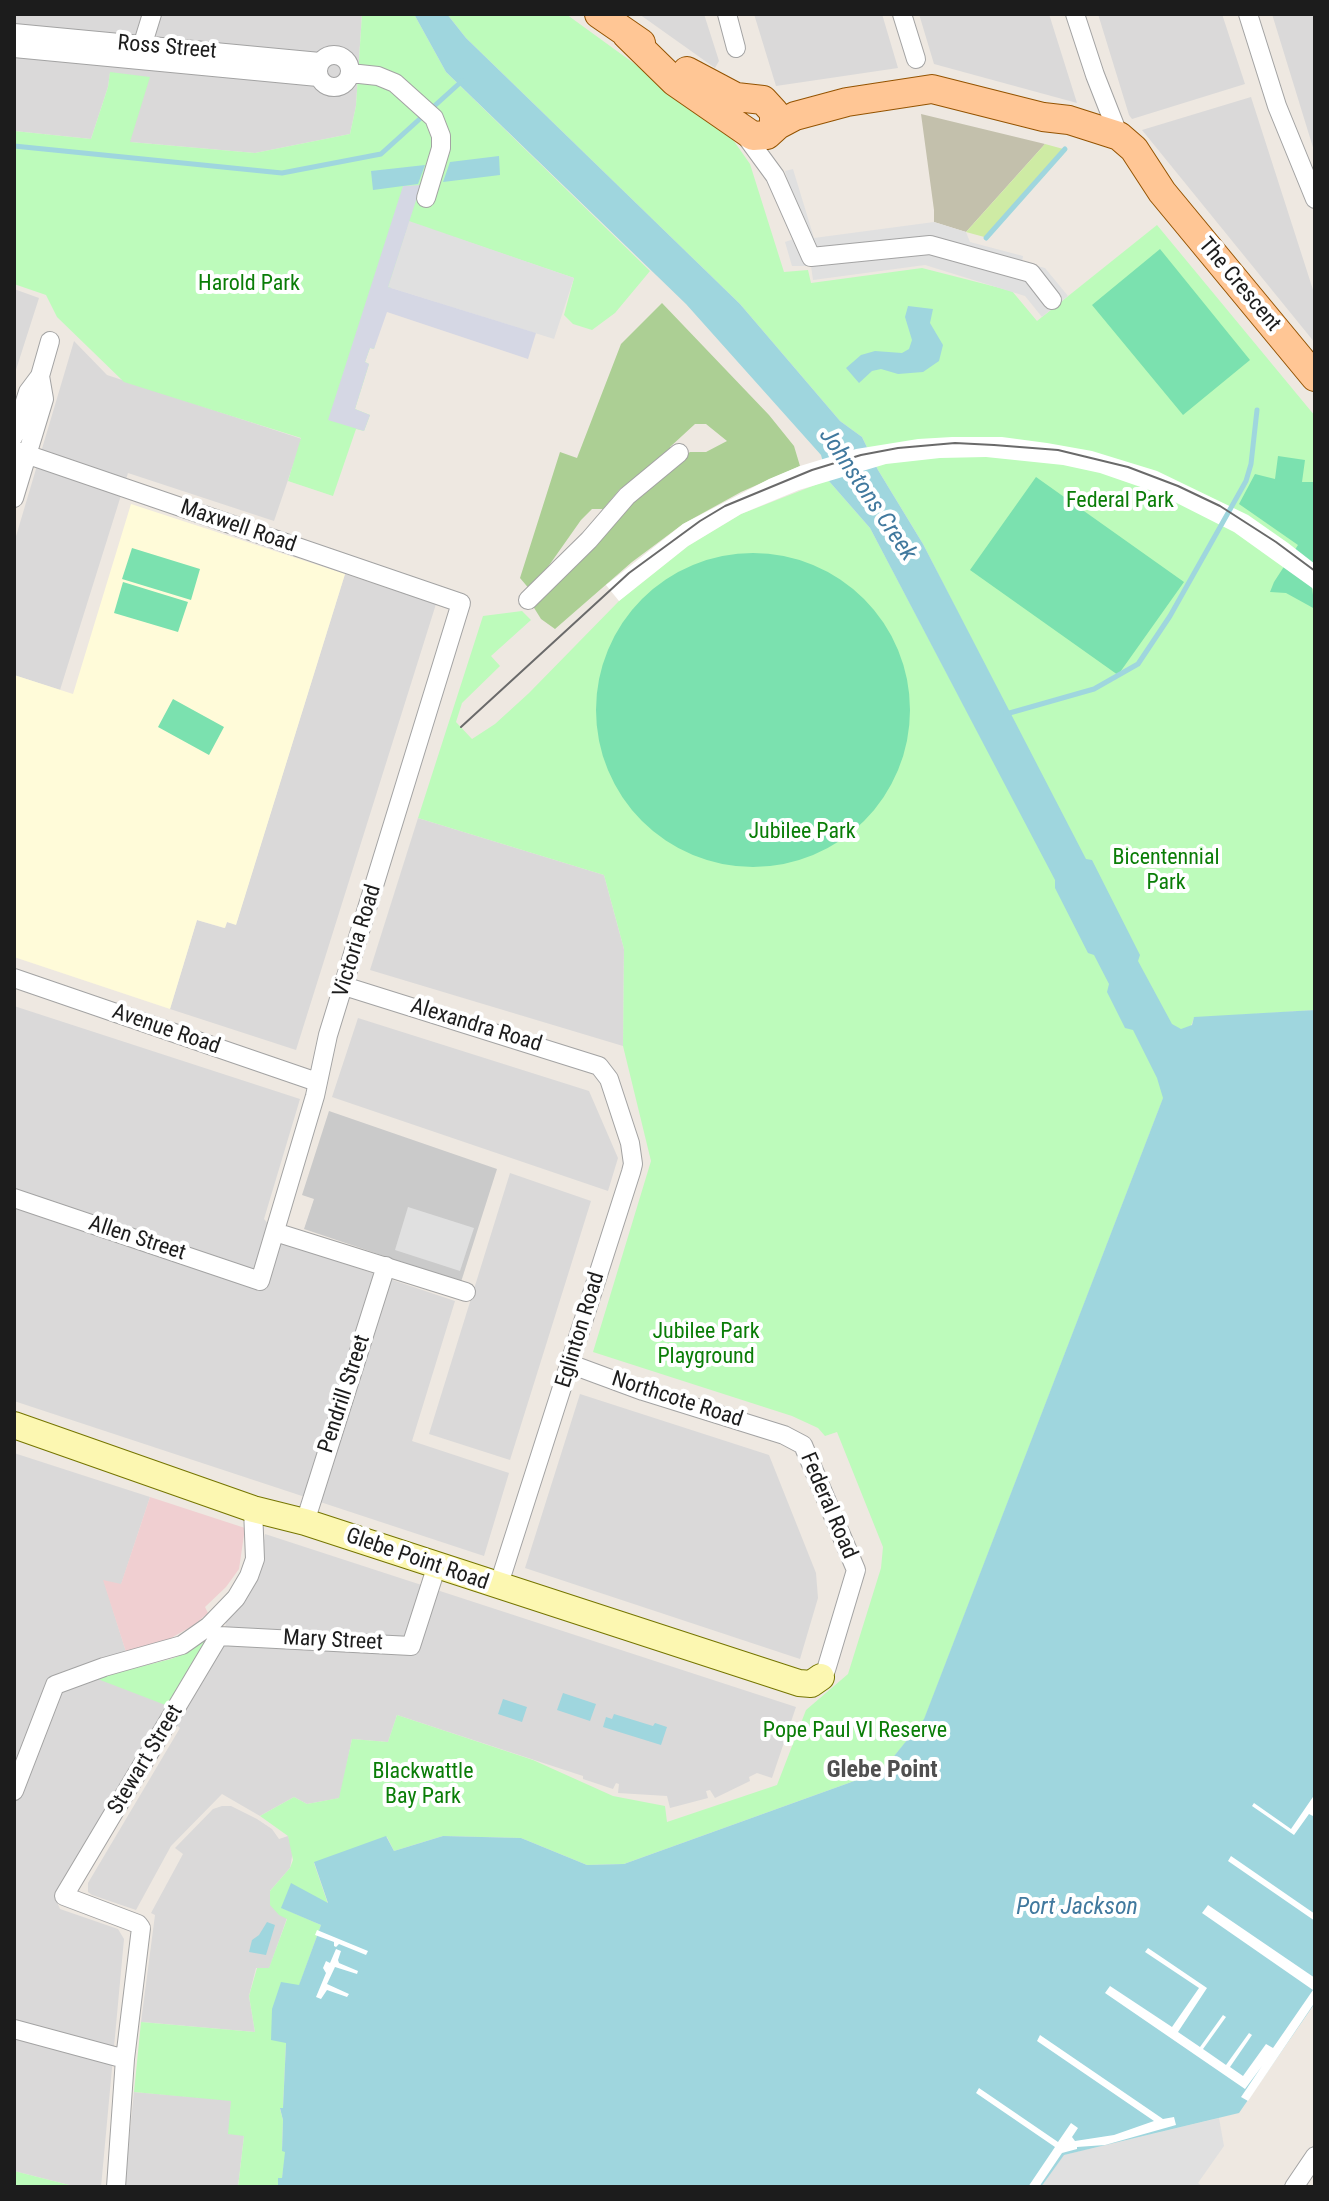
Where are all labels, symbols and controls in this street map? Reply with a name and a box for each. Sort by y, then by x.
street label: Ross Street [116,31,218,65]
street label: The Crescent [1192,233,1286,337]
park label: Harold Park [198,271,300,297]
water label: Johnstons Creek [812,423,922,567]
park label: Federal Park [1066,488,1174,514]
street label: Maxwell Road [177,495,299,559]
park label: Jubilee Park [748,819,856,845]
park label: Bicentennial Park [1113,845,1219,896]
street label: Victoria Road [328,881,388,1001]
street label: Alexandra Road [407,994,545,1058]
street label: Avenue Road [108,999,224,1061]
street label: Allen Street [85,1211,189,1267]
street label: Eglinton Road [551,1269,611,1391]
park label: Jubilee Park Playground [652,1319,760,1370]
street label: Pendrill Street [314,1332,376,1456]
street label: Northcote Road [608,1366,746,1434]
street label: Federal Road [794,1449,862,1563]
street label: Glebe Point Road [342,1523,492,1597]
street label: Mary Street [282,1625,384,1657]
street label: Stewart Street [103,1700,189,1820]
park label: Pope Paul VI Reserve [763,1718,947,1744]
district label: Glebe Point [826,1757,938,1785]
park label: Blackwattle Bay Park [373,1759,473,1810]
water label: Port Jackson [1016,1894,1138,1922]

